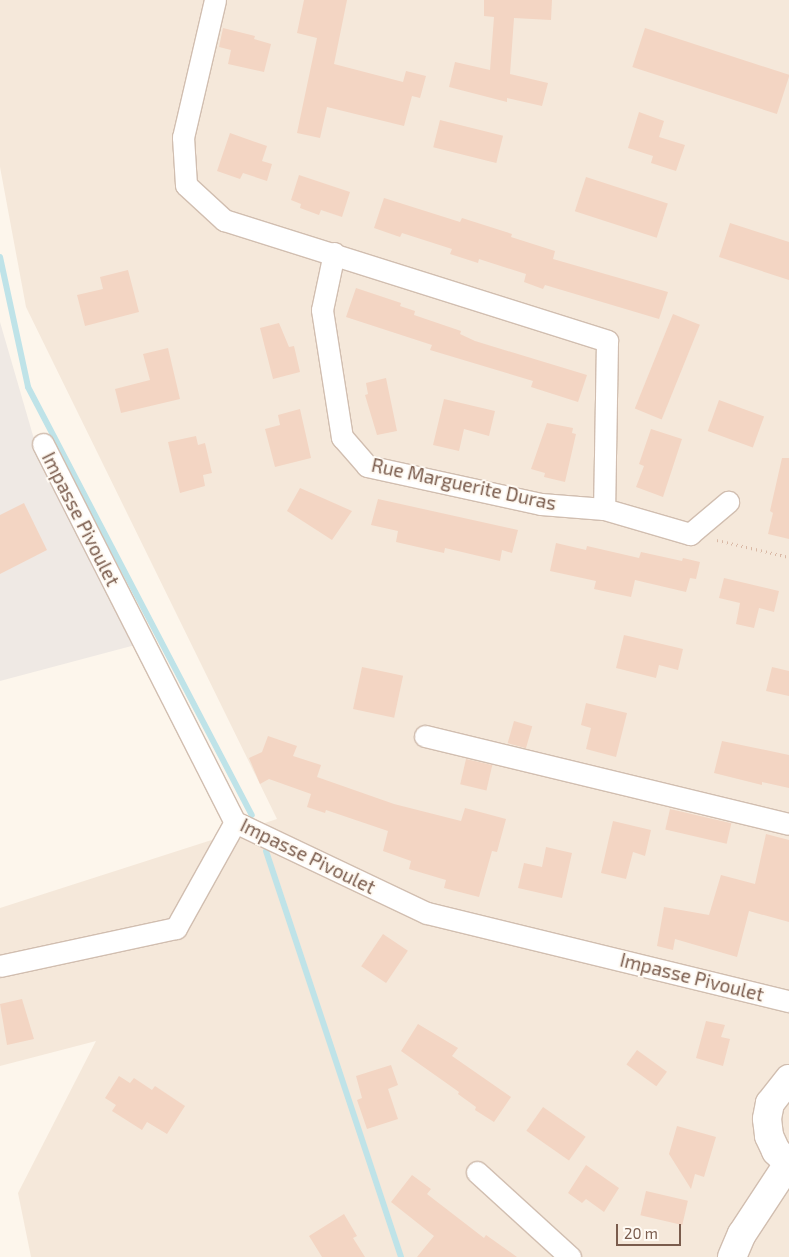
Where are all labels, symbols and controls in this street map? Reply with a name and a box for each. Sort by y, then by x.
street label: Impasse Pivoulet [37,448,125,590]
street label: Rue Marguerite Duras [369,453,559,515]
street label: Impasse Pivoulet [237,813,379,899]
street label: Impasse Pivoulet [618,948,766,1006]
scale bar [619,1214,684,1246]
text: 20 m [624,1224,658,1242]

